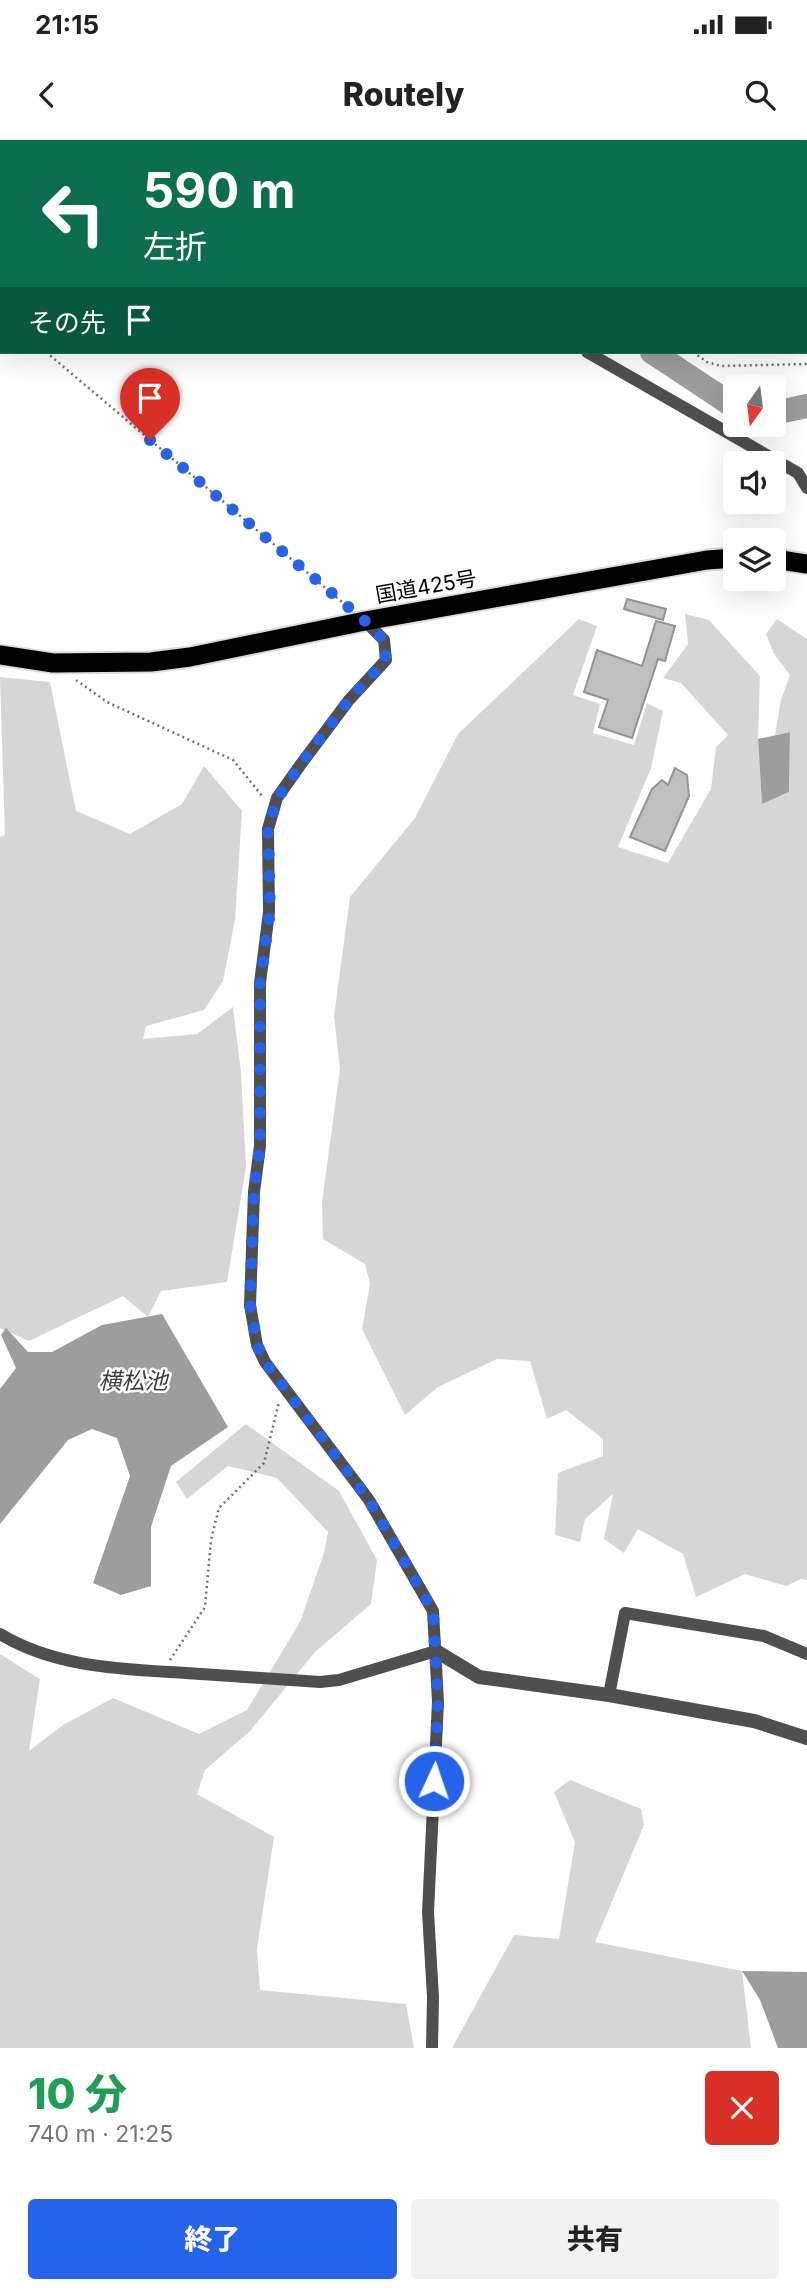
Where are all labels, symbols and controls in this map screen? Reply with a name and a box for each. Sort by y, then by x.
text: 21:15 [35,9,99,40]
text: Routely [343,75,464,114]
icon: back [28,76,66,114]
icon: search [741,76,779,114]
text: 590 m [143,161,296,220]
icon: left [28,168,119,259]
text: 左折 [143,227,207,266]
icon: arrive [120,301,158,339]
text: その先 [28,307,106,338]
pin [120,368,180,440]
north arrow [723,374,786,438]
map controls [723,374,786,591]
icon: arrive [131,379,169,417]
button: sound [723,451,786,514]
button: layers [723,528,786,591]
street label: 国道425号 [373,565,478,608]
water label: 横松池 [99,1367,170,1395]
position arrow [397,1744,471,1818]
text: 10 分 [28,2068,127,2119]
button: close [705,2071,779,2145]
text: 740 m · 21:25 [28,2120,173,2148]
button: 終了 [28,2199,397,2279]
button: 共有 [411,2199,779,2279]

